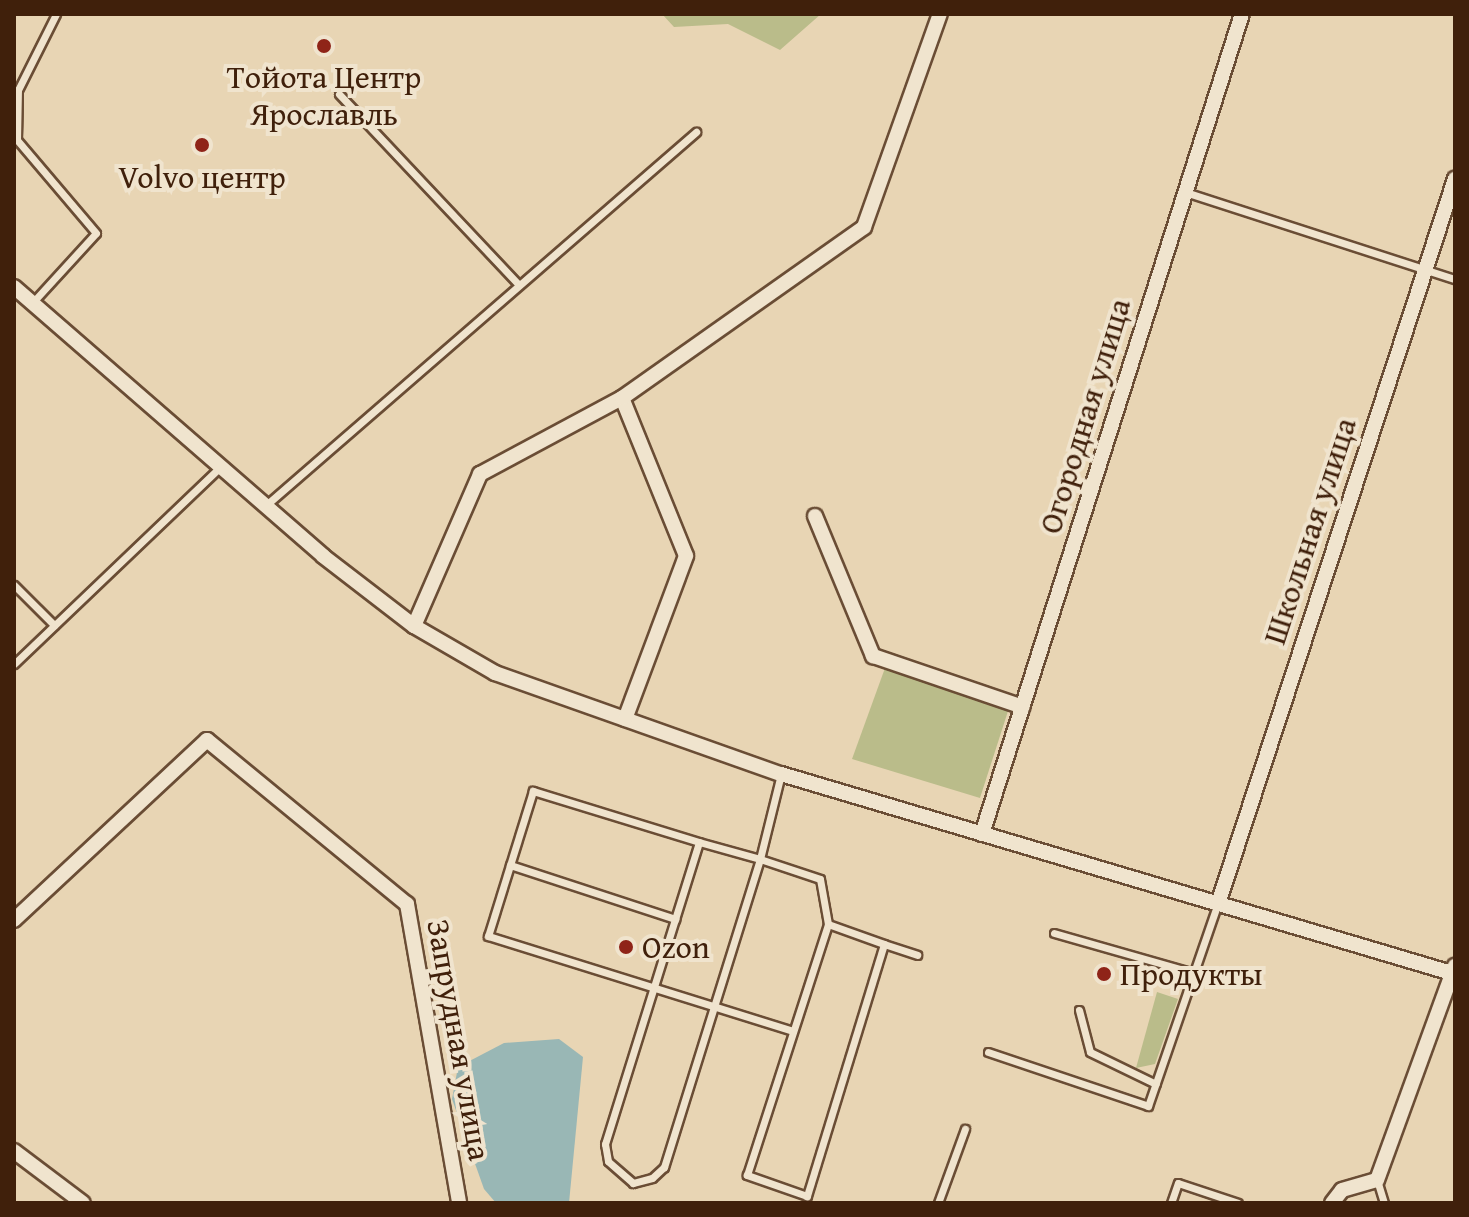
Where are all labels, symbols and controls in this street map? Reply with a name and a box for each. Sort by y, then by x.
marker: Тойота Центр Ярославль [315,37,333,55]
place label: Тойота Центр Ярославль [227,59,421,134]
marker: Volvo центр [193,136,211,154]
place label: Volvo центр [118,158,286,196]
street label: Огородная улица [1031,294,1139,538]
street label: Школьная улица [1255,413,1365,649]
street label: Запрудная улица [419,916,499,1164]
place label: Ozon [642,928,710,966]
marker: Ozon [617,938,635,956]
place label: Продукты [1120,955,1263,993]
marker: Продукты [1095,965,1113,983]

